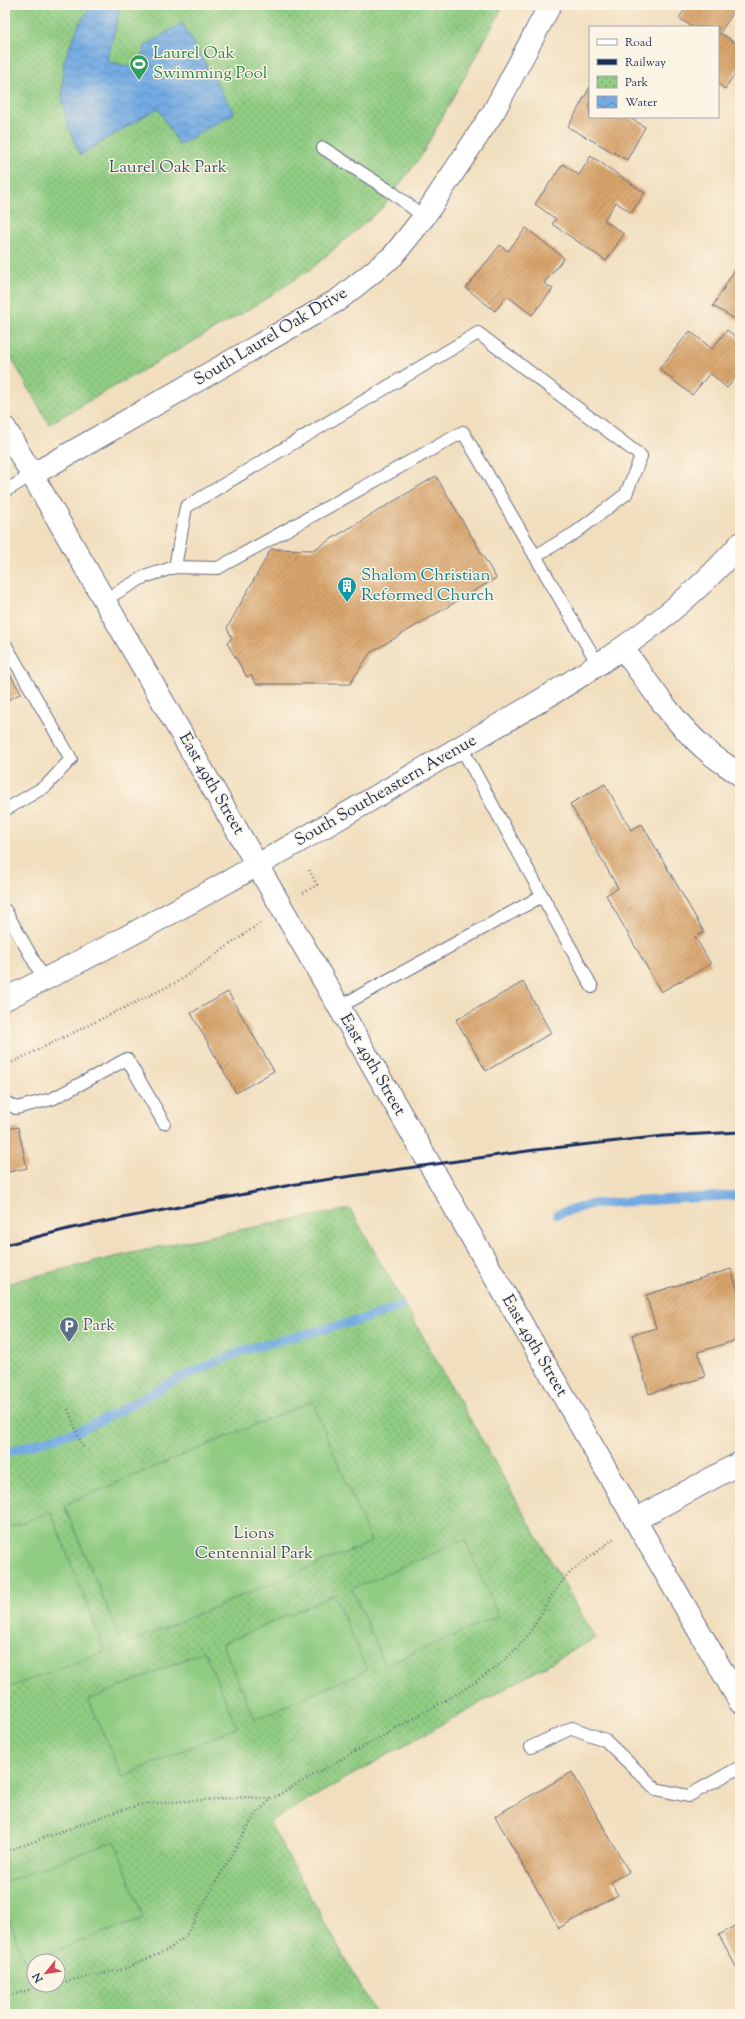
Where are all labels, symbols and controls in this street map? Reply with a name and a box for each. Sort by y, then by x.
legend [589,26,719,118]
text: Road [625,34,652,52]
place label: Laurel Oak Swimming Pool [153,42,268,86]
sports icon: Laurel Oak Swimming Pool [128,53,150,81]
text: Railway [625,54,666,72]
text: Park [625,74,648,92]
text: Water [625,94,658,112]
park label: Laurel Oak Park [109,156,227,180]
street label: South Laurel Oak Drive [190,282,352,392]
place label: Shalom Christian Reformed Church [361,564,494,608]
building icon: Shalom Christian Reformed Church [336,575,358,603]
street label: East 49th Street [172,729,250,840]
street label: South Southeastern Avenue [291,729,481,853]
street label: East 49th Street [333,1010,411,1121]
street label: East 49th Street [495,1291,573,1402]
place label: Park [83,1314,116,1338]
parking icon: Park [58,1315,80,1343]
park label: Lions Centennial Park [195,1522,313,1566]
north arrow [26,1953,66,1993]
text: N [29,1970,48,1986]

